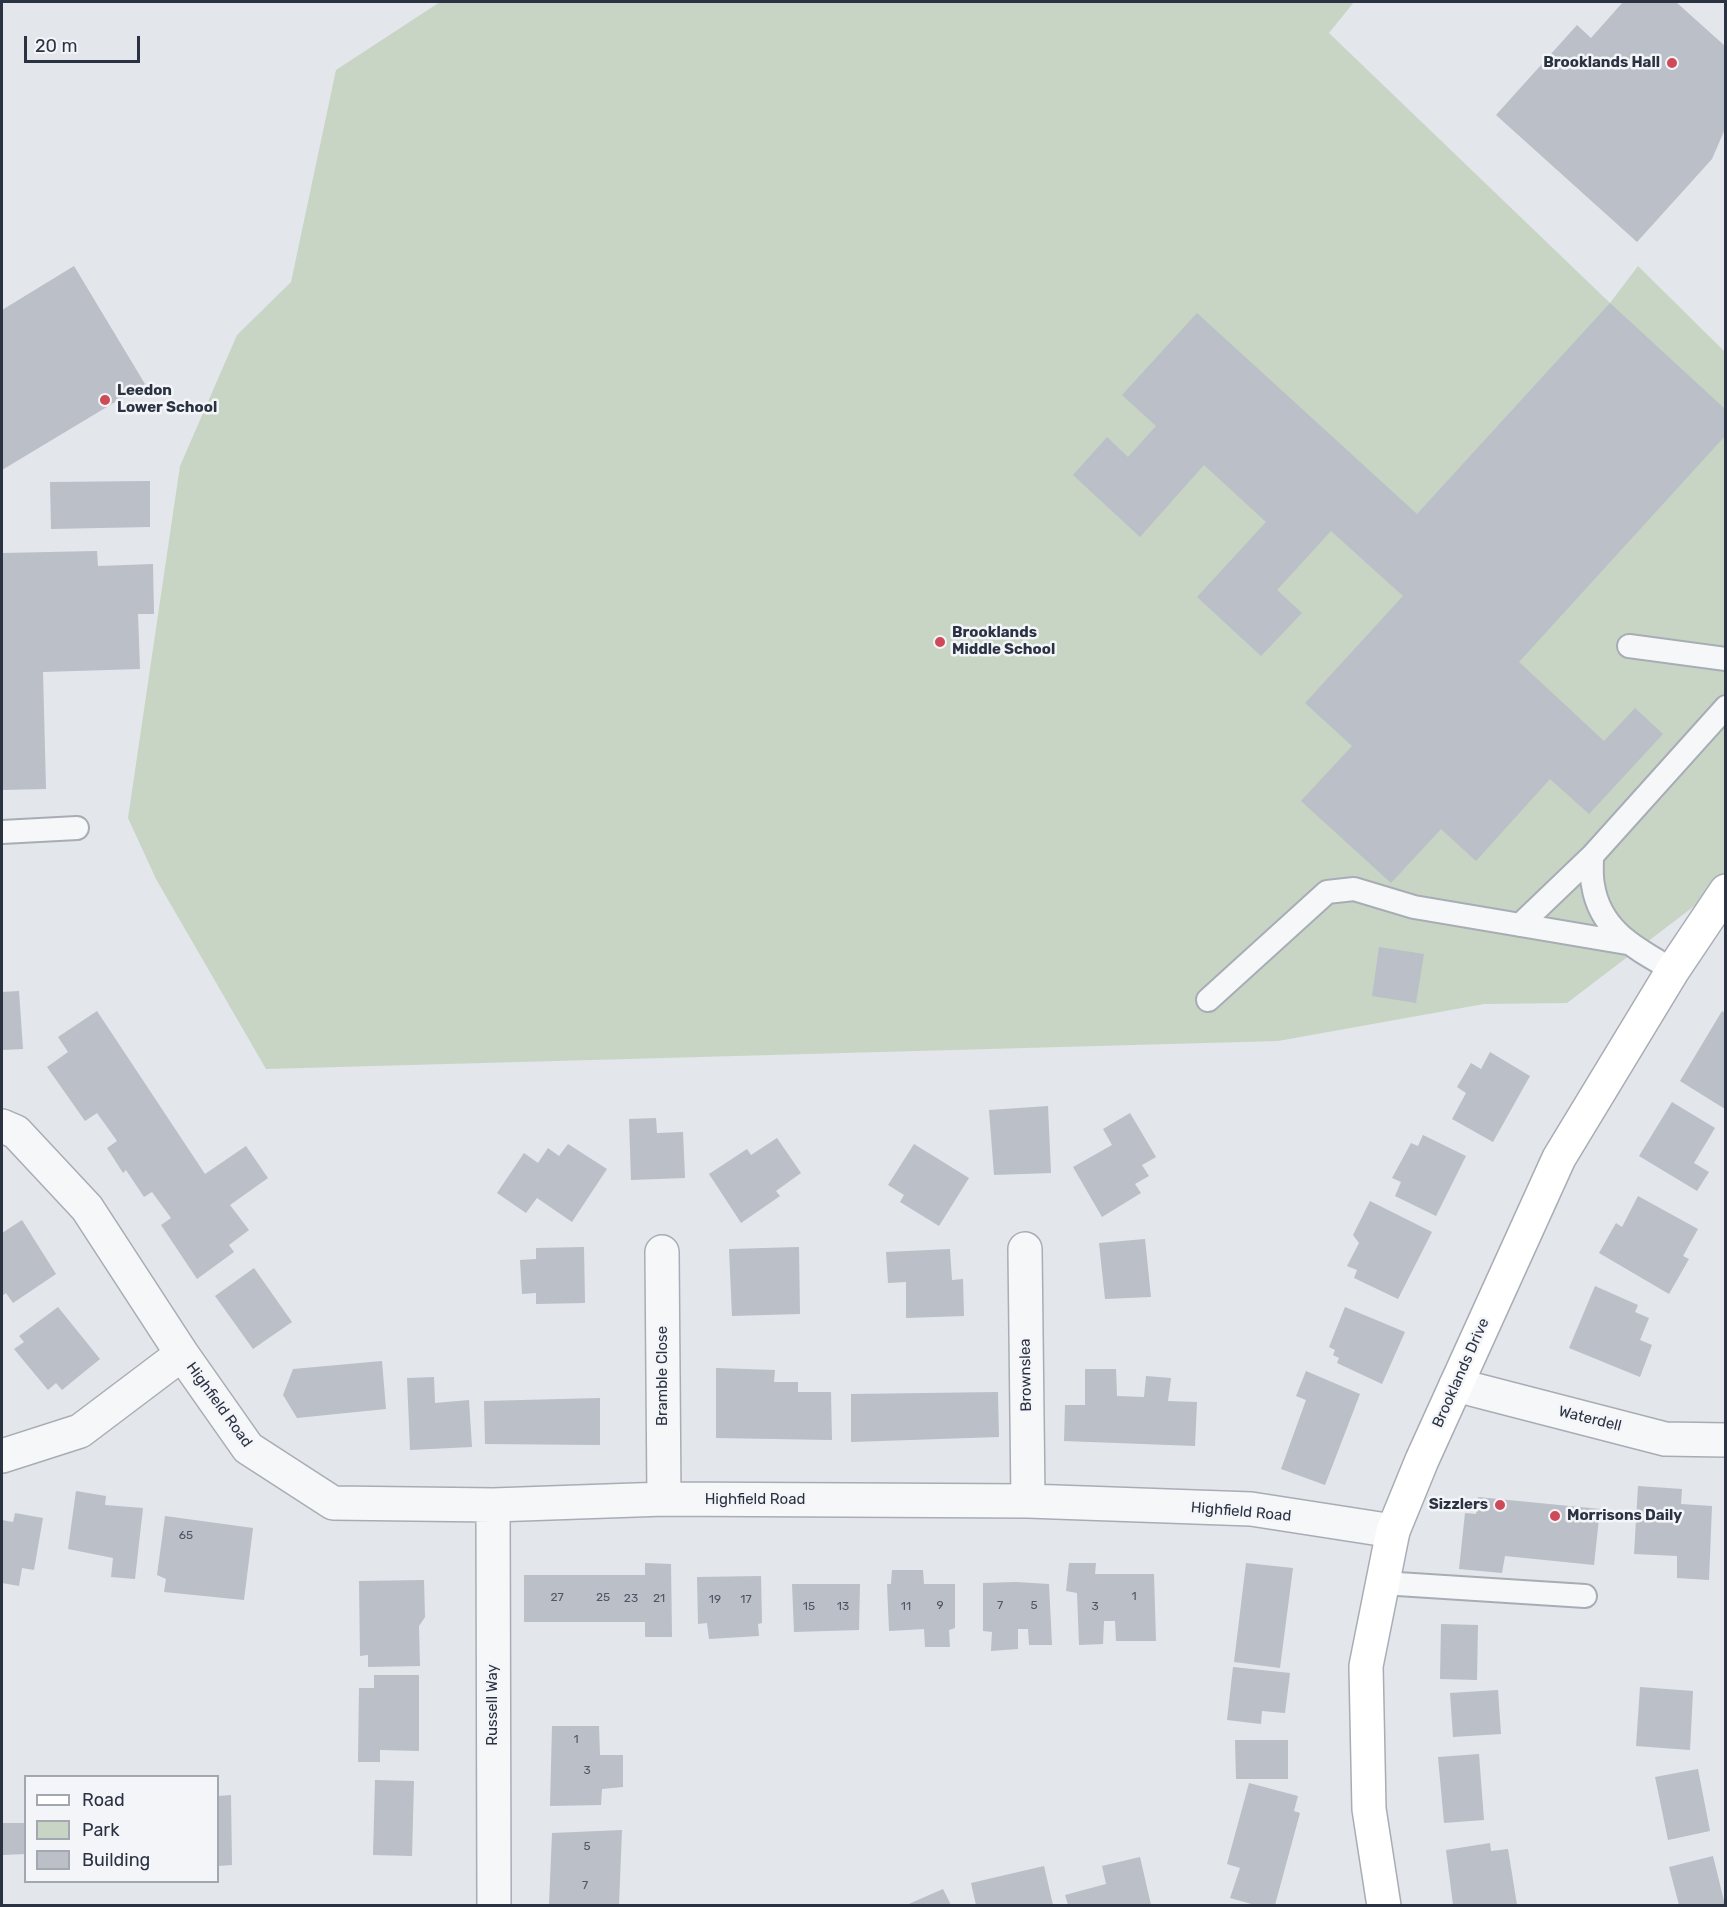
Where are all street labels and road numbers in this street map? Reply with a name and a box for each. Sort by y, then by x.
street label: Brooklands Drive [1429,1315,1493,1431]
street label: Bramble Close [654,1326,672,1426]
street label: Brownslea [1016,1338,1036,1412]
street label: Highfield Road [182,1359,256,1451]
street label: Waterdell [1557,1402,1623,1436]
street label: Highfield Road [705,1491,805,1509]
street label: Highfield Road [1190,1499,1292,1525]
street label: Russell Way [484,1664,502,1746]

